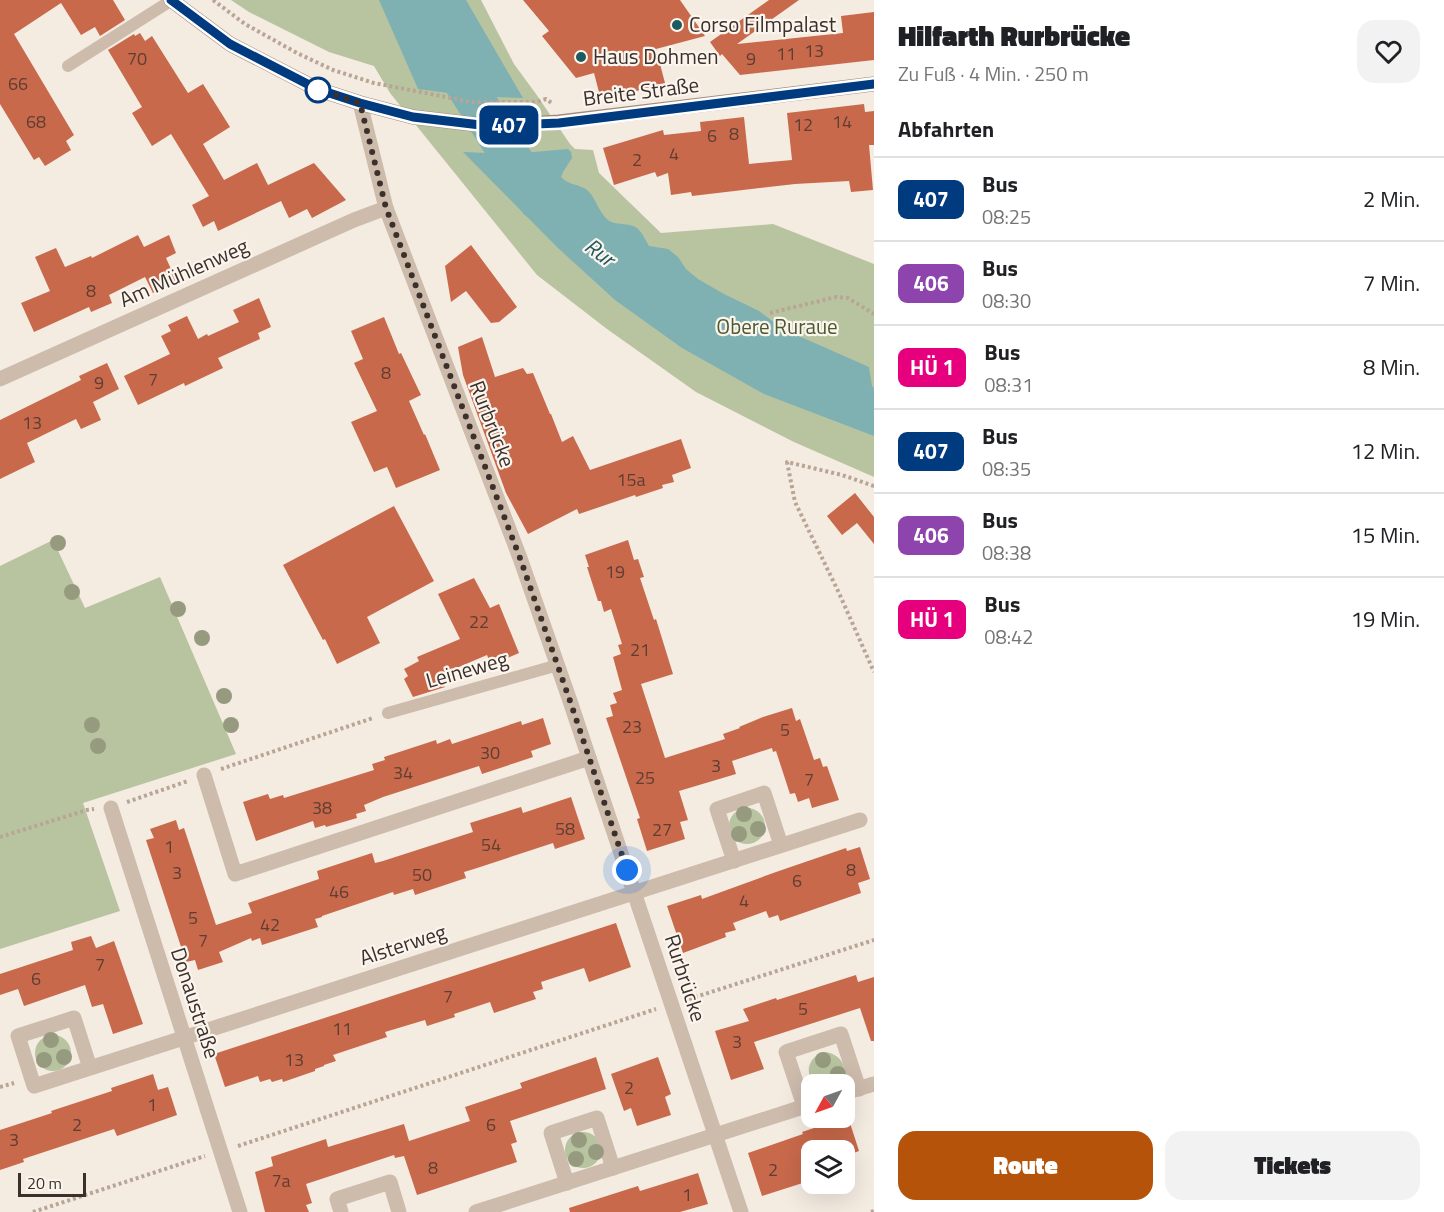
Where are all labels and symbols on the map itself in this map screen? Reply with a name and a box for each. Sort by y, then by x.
place label: Corso Filmpalast [689,8,837,40]
marker: Corso Filmpalast [670,18,684,32]
house number: 13 [804,37,824,64]
place label: Haus Dohmen [593,40,719,72]
house number: 11 [776,40,796,67]
house number: 70 [127,45,147,72]
house number: 9 [746,45,756,72]
marker: Haus Dohmen [574,50,588,64]
street label: Breite Straße [581,68,701,114]
house number: 66 [8,70,28,97]
unlabelled marker [305,77,331,103]
line badge: 407 [474,106,544,144]
house number: 68 [26,108,46,135]
house number: 14 [832,108,852,135]
house number: 12 [793,111,813,138]
house number: 8 [729,120,739,147]
house number: 6 [707,122,717,149]
house number: 4 [669,140,679,167]
house number: 2 [632,146,642,173]
street label: Am Mühlenweg [114,229,254,315]
water label: Rur [578,229,625,277]
house number: 8 [86,277,96,304]
park label: Obere Ruraue [716,310,838,342]
house number: 8 [381,359,391,386]
house number: 7 [148,366,158,393]
house number: 9 [94,369,104,396]
street label: Rurbrücke [462,376,524,472]
house number: 13 [22,409,42,436]
house number: 15a [616,466,646,493]
house number: 19 [605,558,625,585]
house number: 22 [469,608,489,635]
house number: 21 [630,636,650,663]
street label: Leineweg [422,642,512,696]
house number: 23 [622,713,642,740]
house number: 5 [780,716,790,743]
house number: 30 [480,739,500,766]
house number: 3 [711,752,721,779]
house number: 34 [393,759,413,786]
house number: 25 [635,764,655,791]
house number: 7 [804,766,814,793]
house number: 38 [312,794,332,821]
house number: 58 [555,815,575,842]
house number: 27 [652,816,672,843]
house number: 54 [481,831,501,858]
house number: 1 [164,833,174,860]
your location [612,855,642,885]
house number: 8 [846,856,856,883]
house number: 3 [172,859,182,886]
house number: 50 [412,861,432,888]
house number: 6 [792,867,802,894]
house number: 46 [329,878,349,905]
house number: 4 [739,887,749,914]
house number: 5 [188,904,198,931]
house number: 42 [260,911,280,938]
street label: Alsterweg [355,915,450,973]
house number: 7 [198,927,208,954]
street label: Rurbrücke [657,930,715,1026]
street label: Donaustraße [163,943,229,1062]
house number: 7 [95,951,105,978]
house number: 6 [31,965,41,992]
house number: 7 [443,983,453,1010]
house number: 5 [798,995,808,1022]
house number: 11 [332,1015,352,1042]
house number: 3 [732,1028,742,1055]
house number: 13 [284,1046,304,1073]
house number: 2 [624,1074,634,1101]
north arrow [801,1074,855,1128]
house number: 1 [147,1091,157,1118]
house number: 2 [72,1111,82,1138]
house number: 6 [486,1111,496,1138]
house number: 3 [9,1126,19,1153]
house number: 8 [428,1154,438,1181]
house number: 2 [768,1156,778,1183]
house number: 7a [271,1167,291,1194]
scale bar [18,1170,86,1198]
house number: 1 [682,1181,692,1208]

